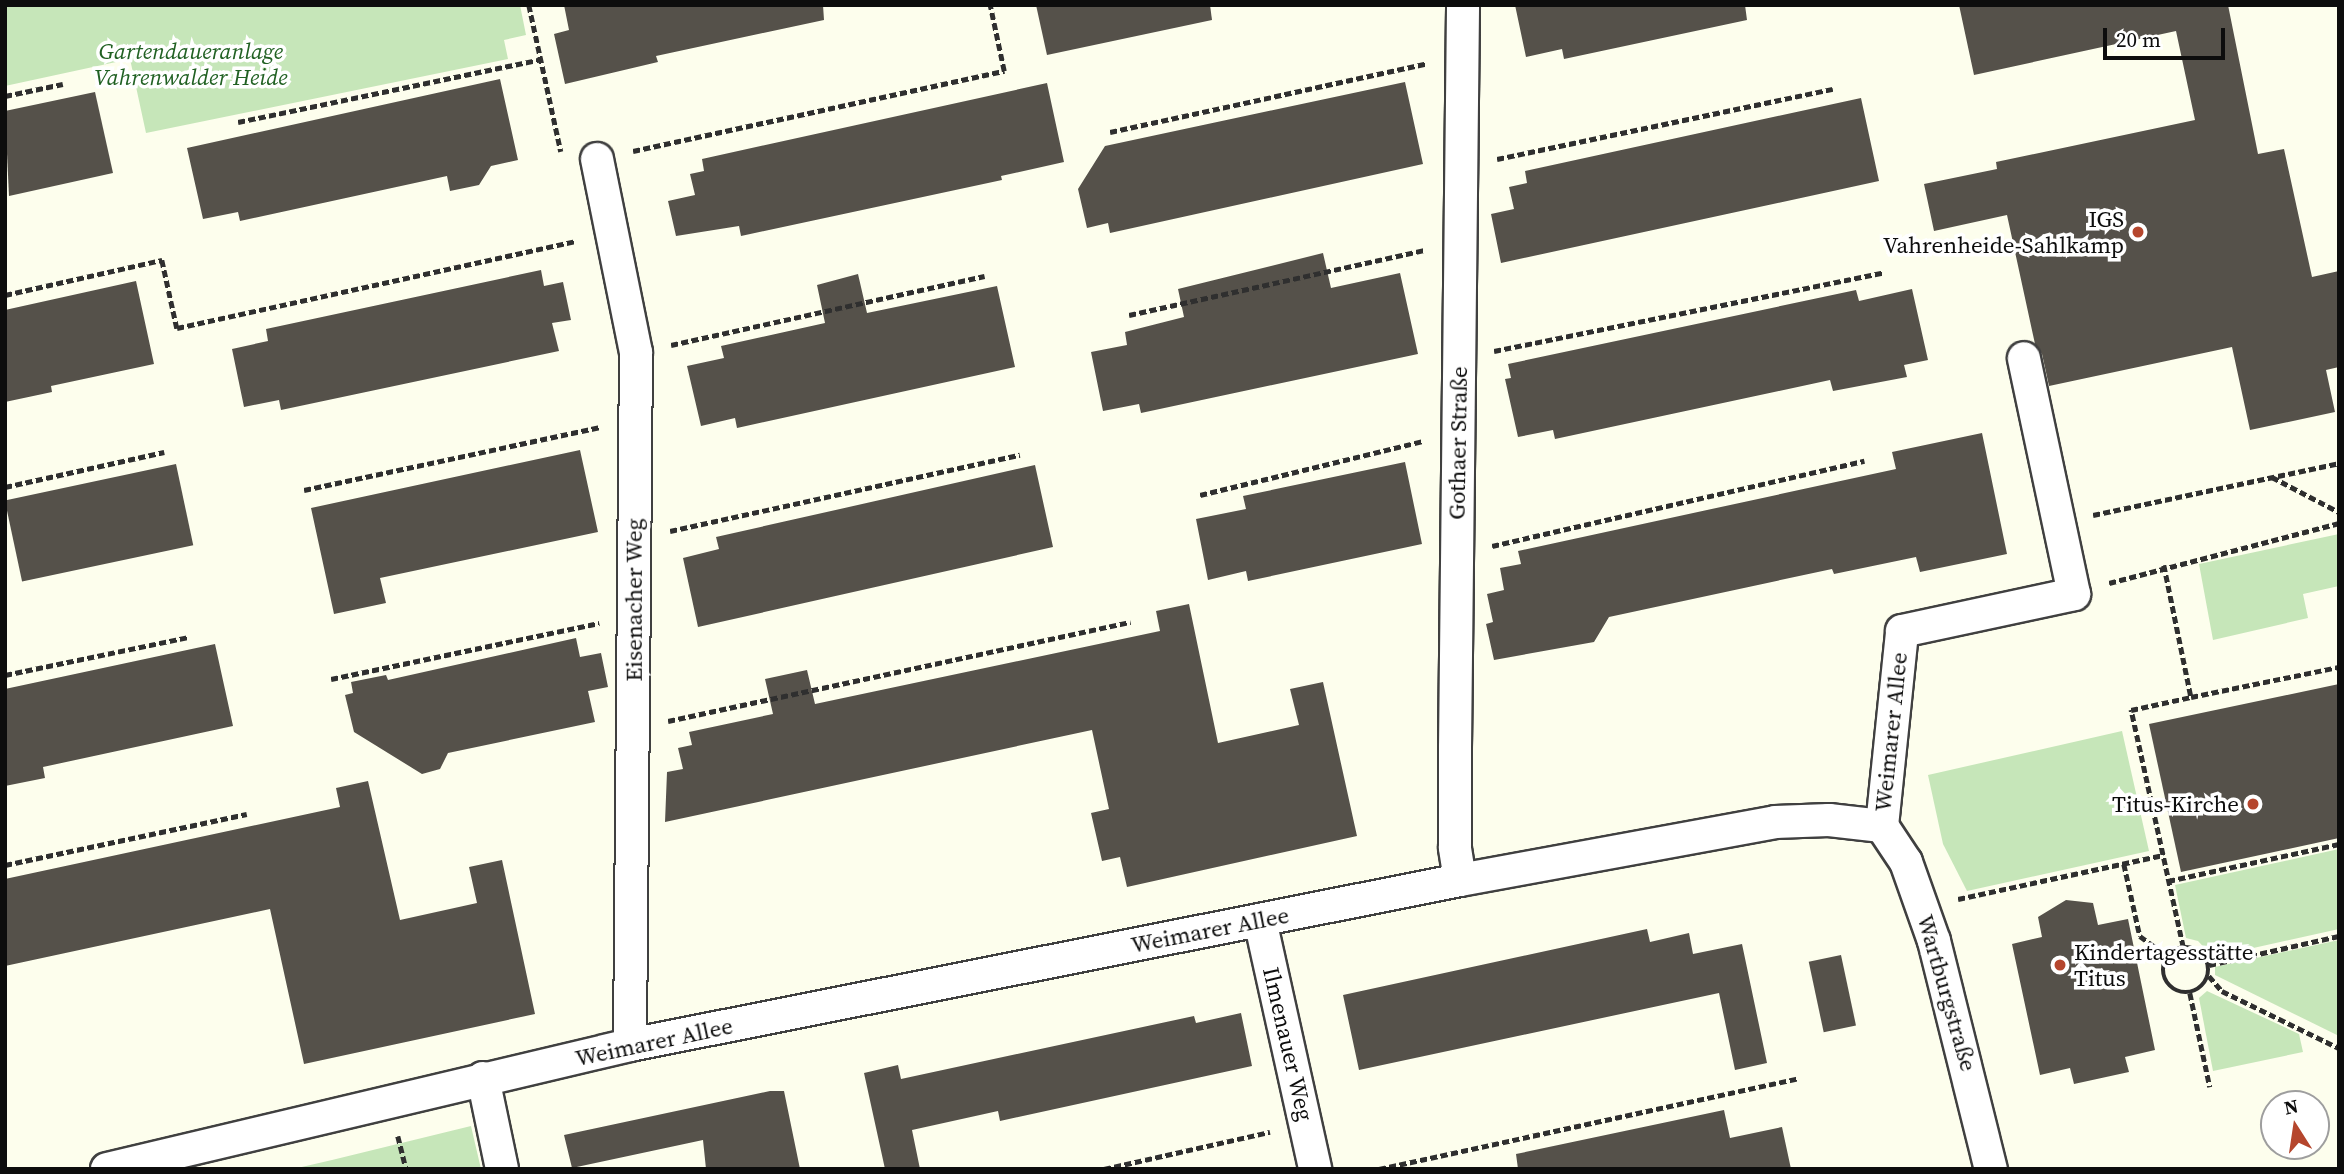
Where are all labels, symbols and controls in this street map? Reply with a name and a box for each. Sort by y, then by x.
scale bar [2106,14,2228,58]
text: 20 m [2116,25,2161,54]
park label: Gartendaueranlage Vahrenwalder Heide [94,37,288,91]
place label: IGS Vahrenheide-Sahlkamp [1883,205,2124,259]
marker: IGS Vahrenheide-Sahlkamp [2130,224,2146,240]
street label: Gothaer Straße [1443,366,1473,520]
street label: Eisenacher Weg [620,518,648,682]
street label: Weimarer Allee [1869,651,1913,813]
place label: Titus-Kirche [2112,790,2239,818]
marker: Titus-Kirche [2245,796,2261,812]
street label: Weimarer Allee [1129,901,1291,959]
street label: Wartburgstraße [1911,912,1983,1074]
place label: Kindertagesstätte Titus [2074,938,2253,992]
marker: Kindertagesstätte Titus [2052,957,2068,973]
street label: Ilmenauer Weg [1257,964,1319,1124]
street label: Weimarer Allee [573,1012,735,1072]
north arrow [2260,1090,2330,1160]
text: N [2282,1092,2301,1121]

